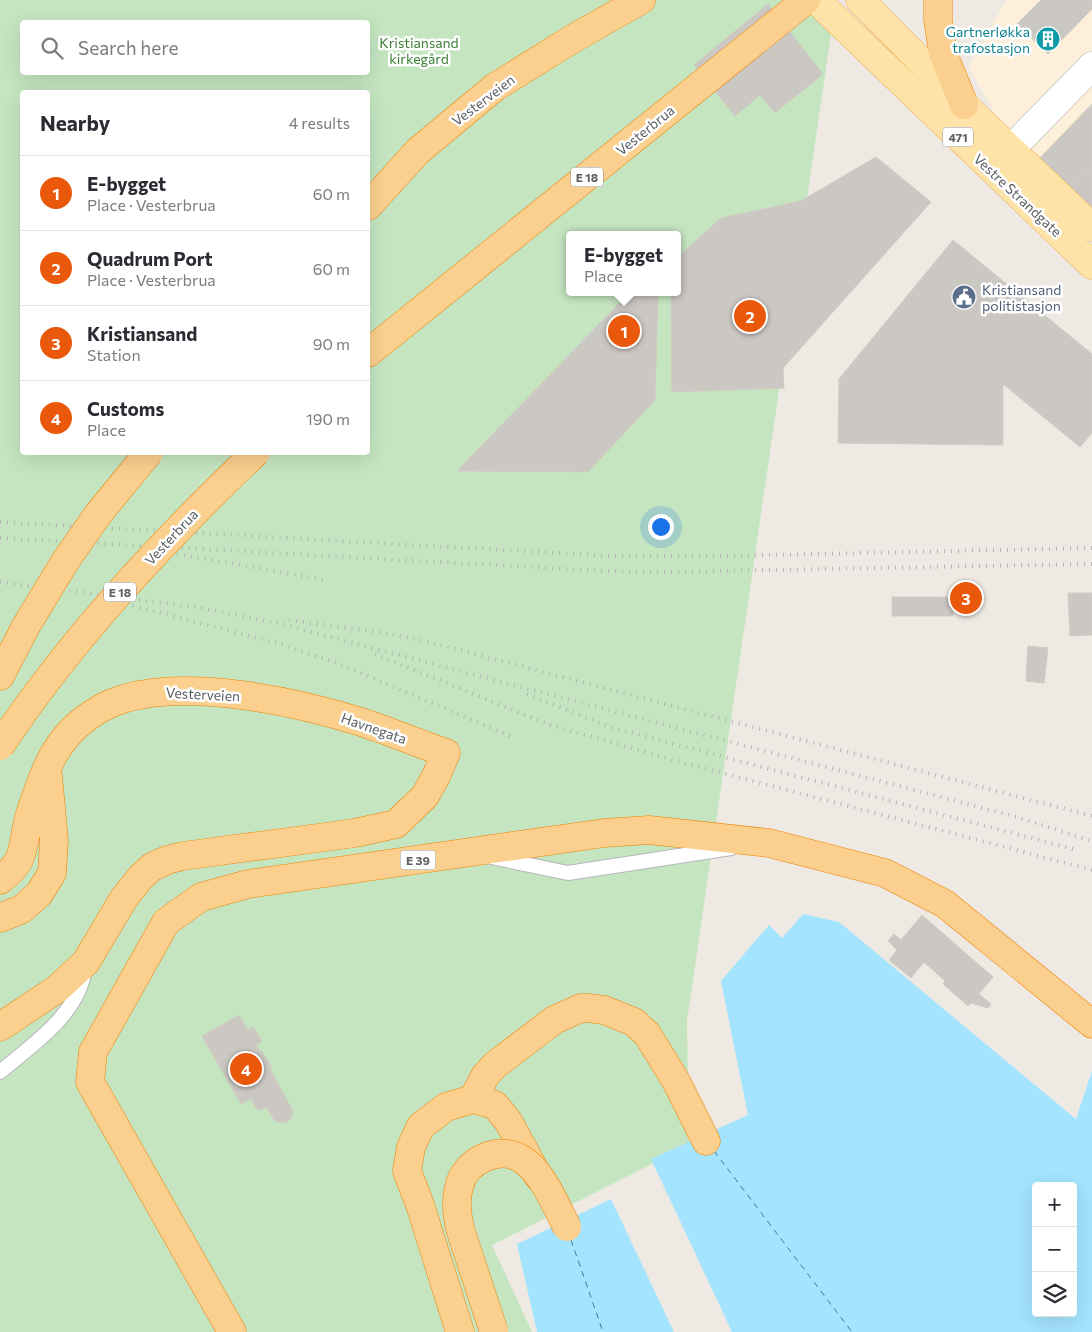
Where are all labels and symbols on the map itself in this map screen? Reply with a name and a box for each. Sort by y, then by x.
place label: Gartnerløkka trafostasjon [946,23,1030,56]
building icon: Gartnerløkka trafostasjon [1035,26,1061,52]
park label: Kristiansand kirkegård [379,34,459,67]
street label: Vesterveien [448,71,518,129]
street label: Vesterbrua [612,101,678,159]
road number: 471 [943,128,973,146]
street label: Vestre Strandgate [971,150,1065,240]
road number: E 18 [571,168,603,186]
place label: Kristiansand politistasjon [982,281,1061,314]
public building icon: Kristiansand politistasjon [951,284,977,310]
pin: 2 [734,297,766,335]
pin: 1 [608,312,640,350]
street label: Vesterbrua [141,506,201,568]
your location [648,514,674,540]
pin: 3 [950,579,982,617]
road number: E 18 [104,582,136,602]
street label: Vesterveien [165,684,241,704]
street label: Havnegata [339,709,409,747]
road number: E 39 [400,850,436,870]
pin: 4 [230,1050,262,1088]

